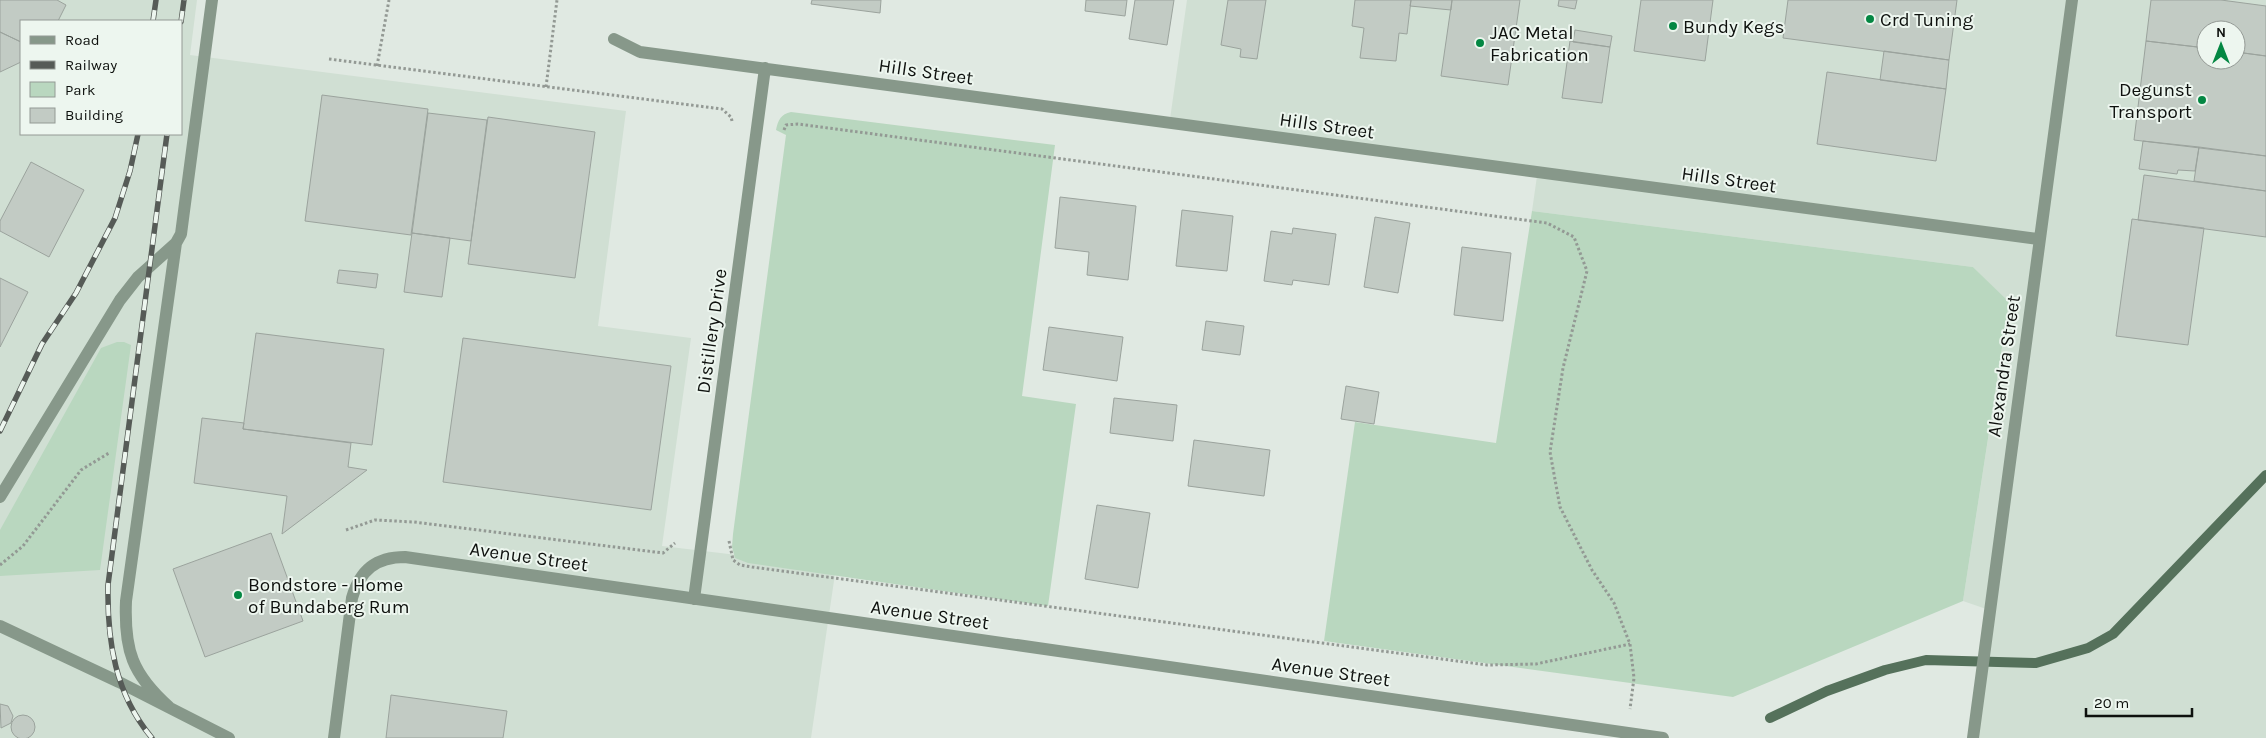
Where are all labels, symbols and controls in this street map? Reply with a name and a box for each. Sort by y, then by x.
place label: Crd Tuning [1880,9,1974,31]
marker: Crd Tuning [1864,13,1876,25]
place label: Bundy Kegs [1683,16,1784,38]
legend [20,20,182,135]
marker: Bundy Kegs [1667,20,1679,32]
north arrow [2196,20,2246,70]
place label: JAC Metal Fabrication [1490,22,1589,66]
text: N [2216,24,2226,41]
text: Road [65,31,100,49]
marker: JAC Metal Fabrication [1474,37,1486,49]
street label: Hills Street [877,54,975,90]
text: Railway [65,56,117,74]
place label: Degunst Transport [2110,79,2192,123]
text: Park [65,81,95,99]
marker: Degunst Transport [2196,94,2208,106]
text: Building [65,106,123,124]
street label: Hills Street [1278,108,1376,144]
street label: Hills Street [1680,162,1778,198]
street label: Distillery Drive [692,267,732,395]
street label: Alexandra Street [1983,294,2025,438]
street label: Avenue Street [468,538,589,576]
place label: Bondstore - Home of Bundaberg Rum [248,574,410,618]
marker: Bondstore - Home of Bundaberg Rum [232,589,244,601]
street label: Avenue Street [869,596,990,634]
street label: Avenue Street [1270,653,1391,691]
scale bar [2086,686,2192,718]
text: 20 m [2094,694,2129,712]

